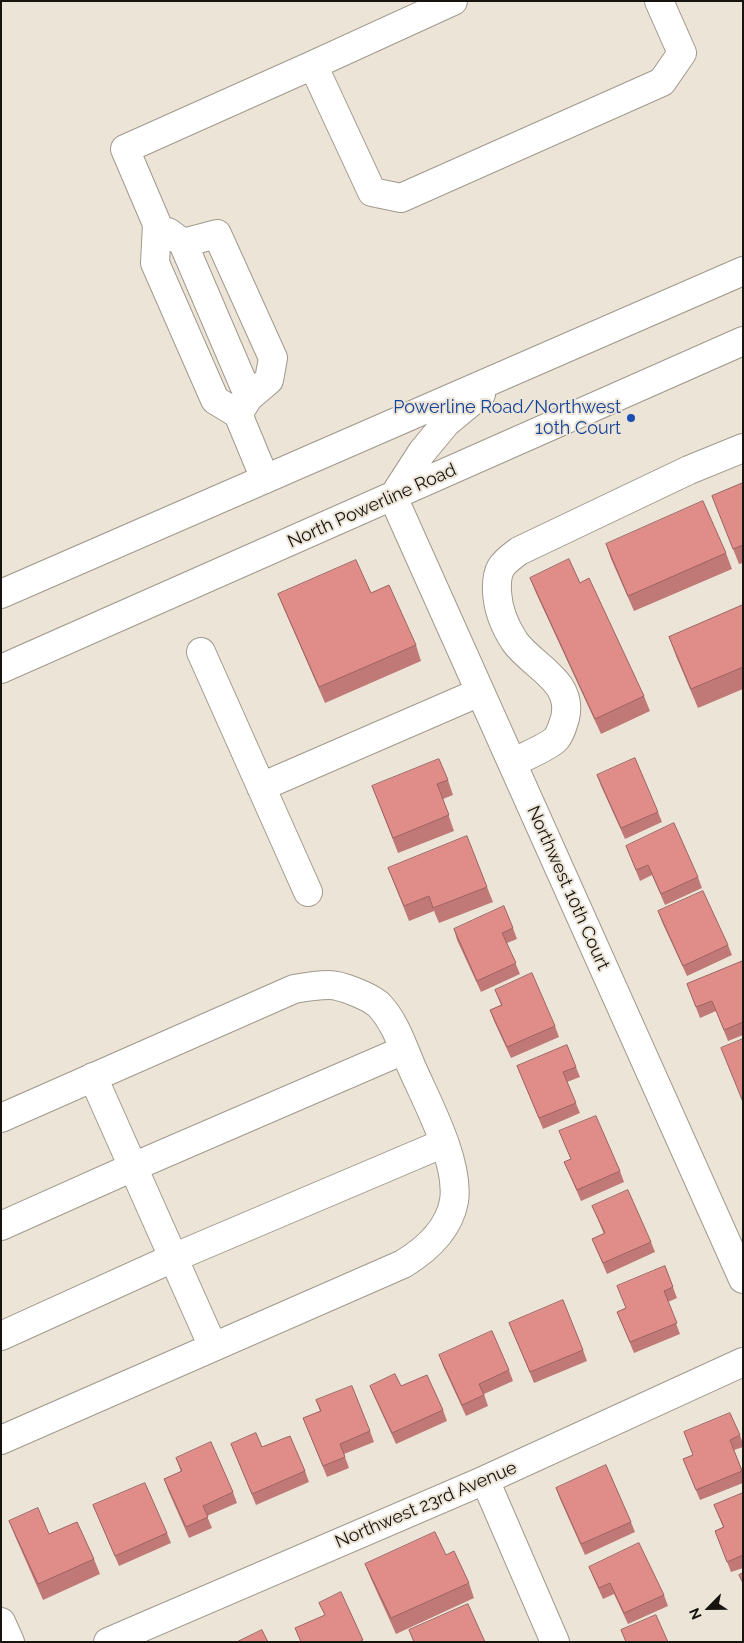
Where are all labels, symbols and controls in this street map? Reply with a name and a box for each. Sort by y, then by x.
place label: Powerline Road/Northwest 10th Court [393,397,621,439]
marker: Powerline Road/Northwest 10th Court [625,412,637,424]
street label: North Powerline Road [284,459,460,553]
street label: Northwest 10th Court [522,803,614,973]
street label: Northwest 23rd Avenue [332,1457,520,1553]
north arrow [684,1583,734,1633]
text: N [686,1606,705,1622]

